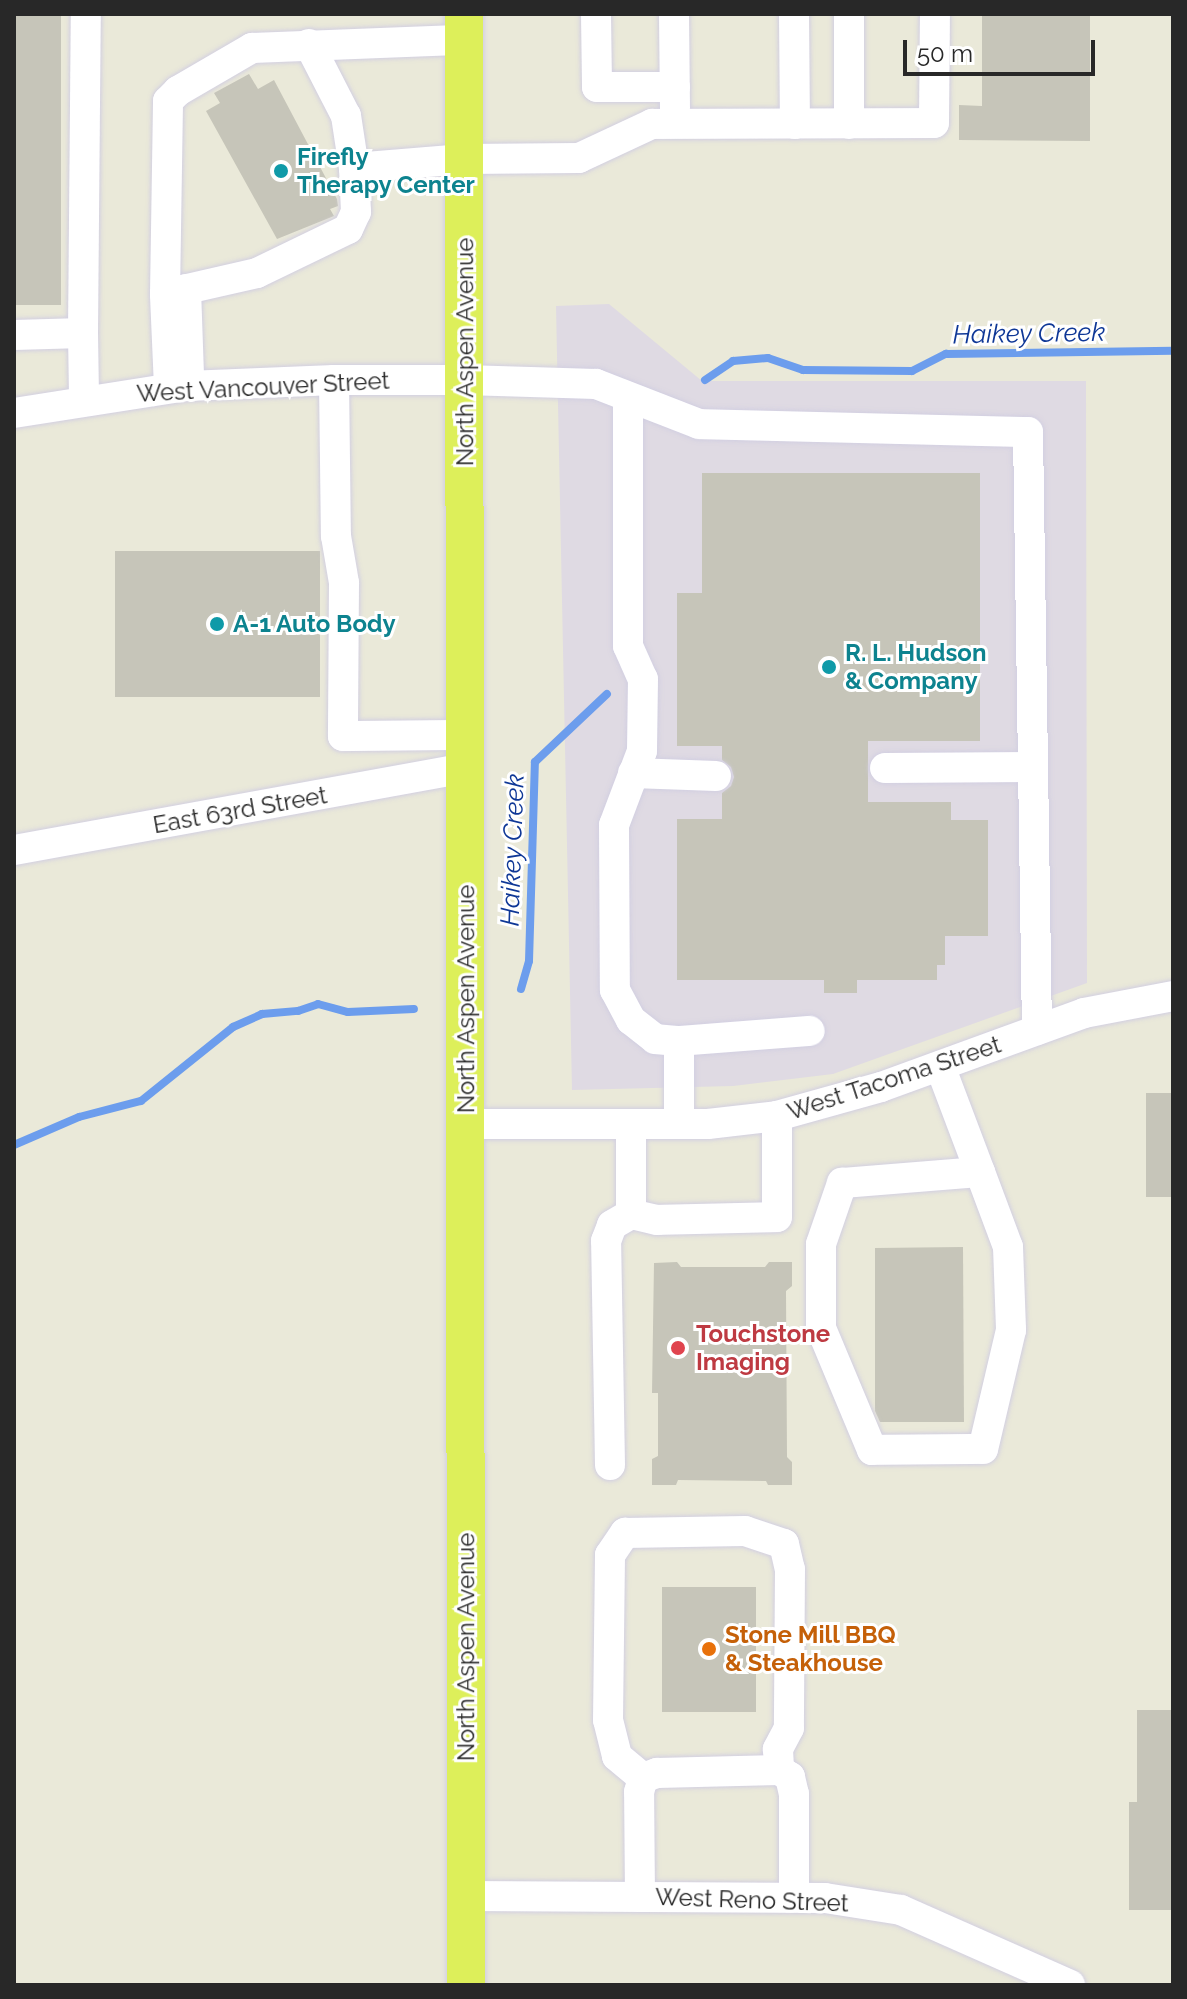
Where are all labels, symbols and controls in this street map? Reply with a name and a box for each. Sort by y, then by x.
scale bar [907,24,1099,74]
text: 50 m [917,39,973,68]
place label: Firefly Therapy Center [297,143,475,199]
marker: Firefly Therapy Center [272,162,290,180]
street label: North Aspen Avenue [451,237,479,467]
water label: Haikey Creek [952,317,1106,351]
street label: West Vancouver Street [135,366,391,408]
place label: A-1 Auto Body [233,610,396,638]
marker: A-1 Auto Body [208,615,226,633]
place label: R. L. Hudson & Company [845,639,986,695]
marker: R. L. Hudson & Company [820,658,838,676]
water label: Haikey Creek [495,773,531,927]
street label: East 63rd Street [151,781,329,839]
street label: North Aspen Avenue [452,884,480,1114]
street label: West Tacoma Street [783,1030,1005,1126]
place label: Touchstone Imaging [696,1320,830,1376]
marker: Touchstone Imaging [667,1337,689,1359]
street label: North Aspen Avenue [452,1532,480,1762]
place label: Stone Mill BBQ & Steakhouse [725,1621,896,1677]
marker: Stone Mill BBQ & Steakhouse [700,1640,718,1658]
street label: West Reno Street [655,1882,849,1918]

